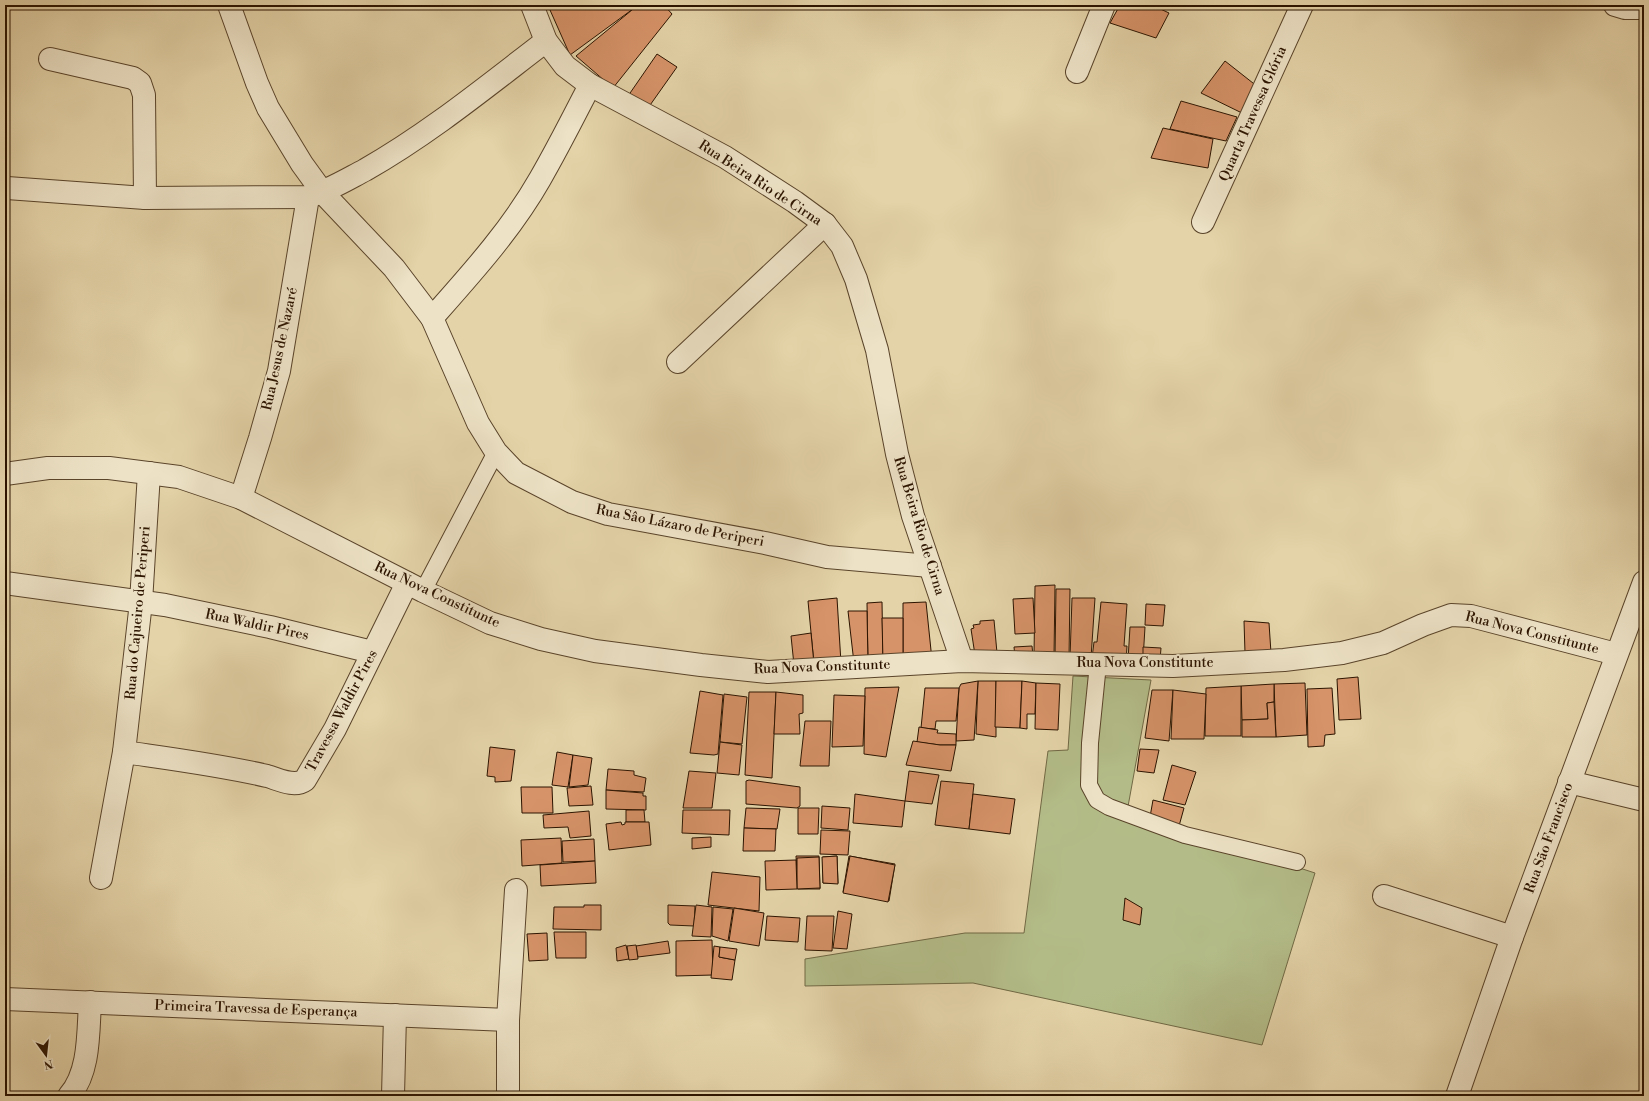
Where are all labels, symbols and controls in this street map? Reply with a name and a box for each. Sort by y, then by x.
street label: Quarta Travessa Glória [1215,43,1291,184]
street label: Rua Beira Rio de Cirna [695,136,826,230]
street label: Rua Jesus de Nazaré [258,286,302,412]
street label: Rua Beira Rio de Cirna [889,455,949,598]
street label: Rua Sâo Lázaro de Periperi [594,501,766,551]
street label: Rua do Cajueiro de Periperi [121,525,155,701]
street label: Rua Nova Constitunte [371,558,503,632]
street label: Rua Waldir Pires [204,605,310,645]
street label: Rua Nova Constitunte [1463,608,1601,658]
street label: Travessa Waldir Pires [302,647,382,775]
street label: Rua Nova Constitunte [1076,654,1214,672]
street label: Rua Nova Constitunte [753,656,891,678]
street label: Rua São Francisco [1521,780,1577,896]
street label: Primeira Travessa de Esperança [154,996,359,1022]
north arrow [26,1035,66,1075]
text: N [42,1056,54,1072]

